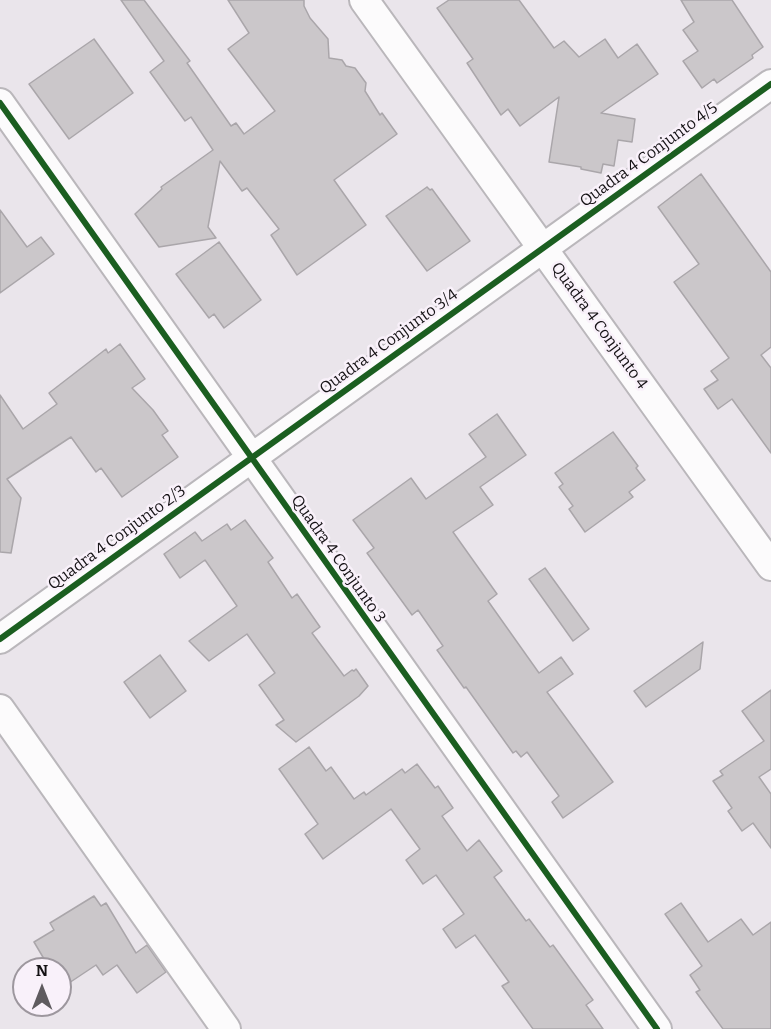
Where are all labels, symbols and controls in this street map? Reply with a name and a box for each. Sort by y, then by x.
street label: Quadra 4 Conjunto 4/5 [576,99,722,211]
street label: Quadra 4 Conjunto 4 [547,259,651,393]
street label: Quadra 4 Conjunto 3/4 [316,285,462,399]
street label: Quadra 4 Conjunto 2/3 [44,482,190,594]
street label: Quadra 4 Conjunto 3 [287,491,389,627]
north arrow [12,957,72,1017]
text: N [36,961,48,980]

